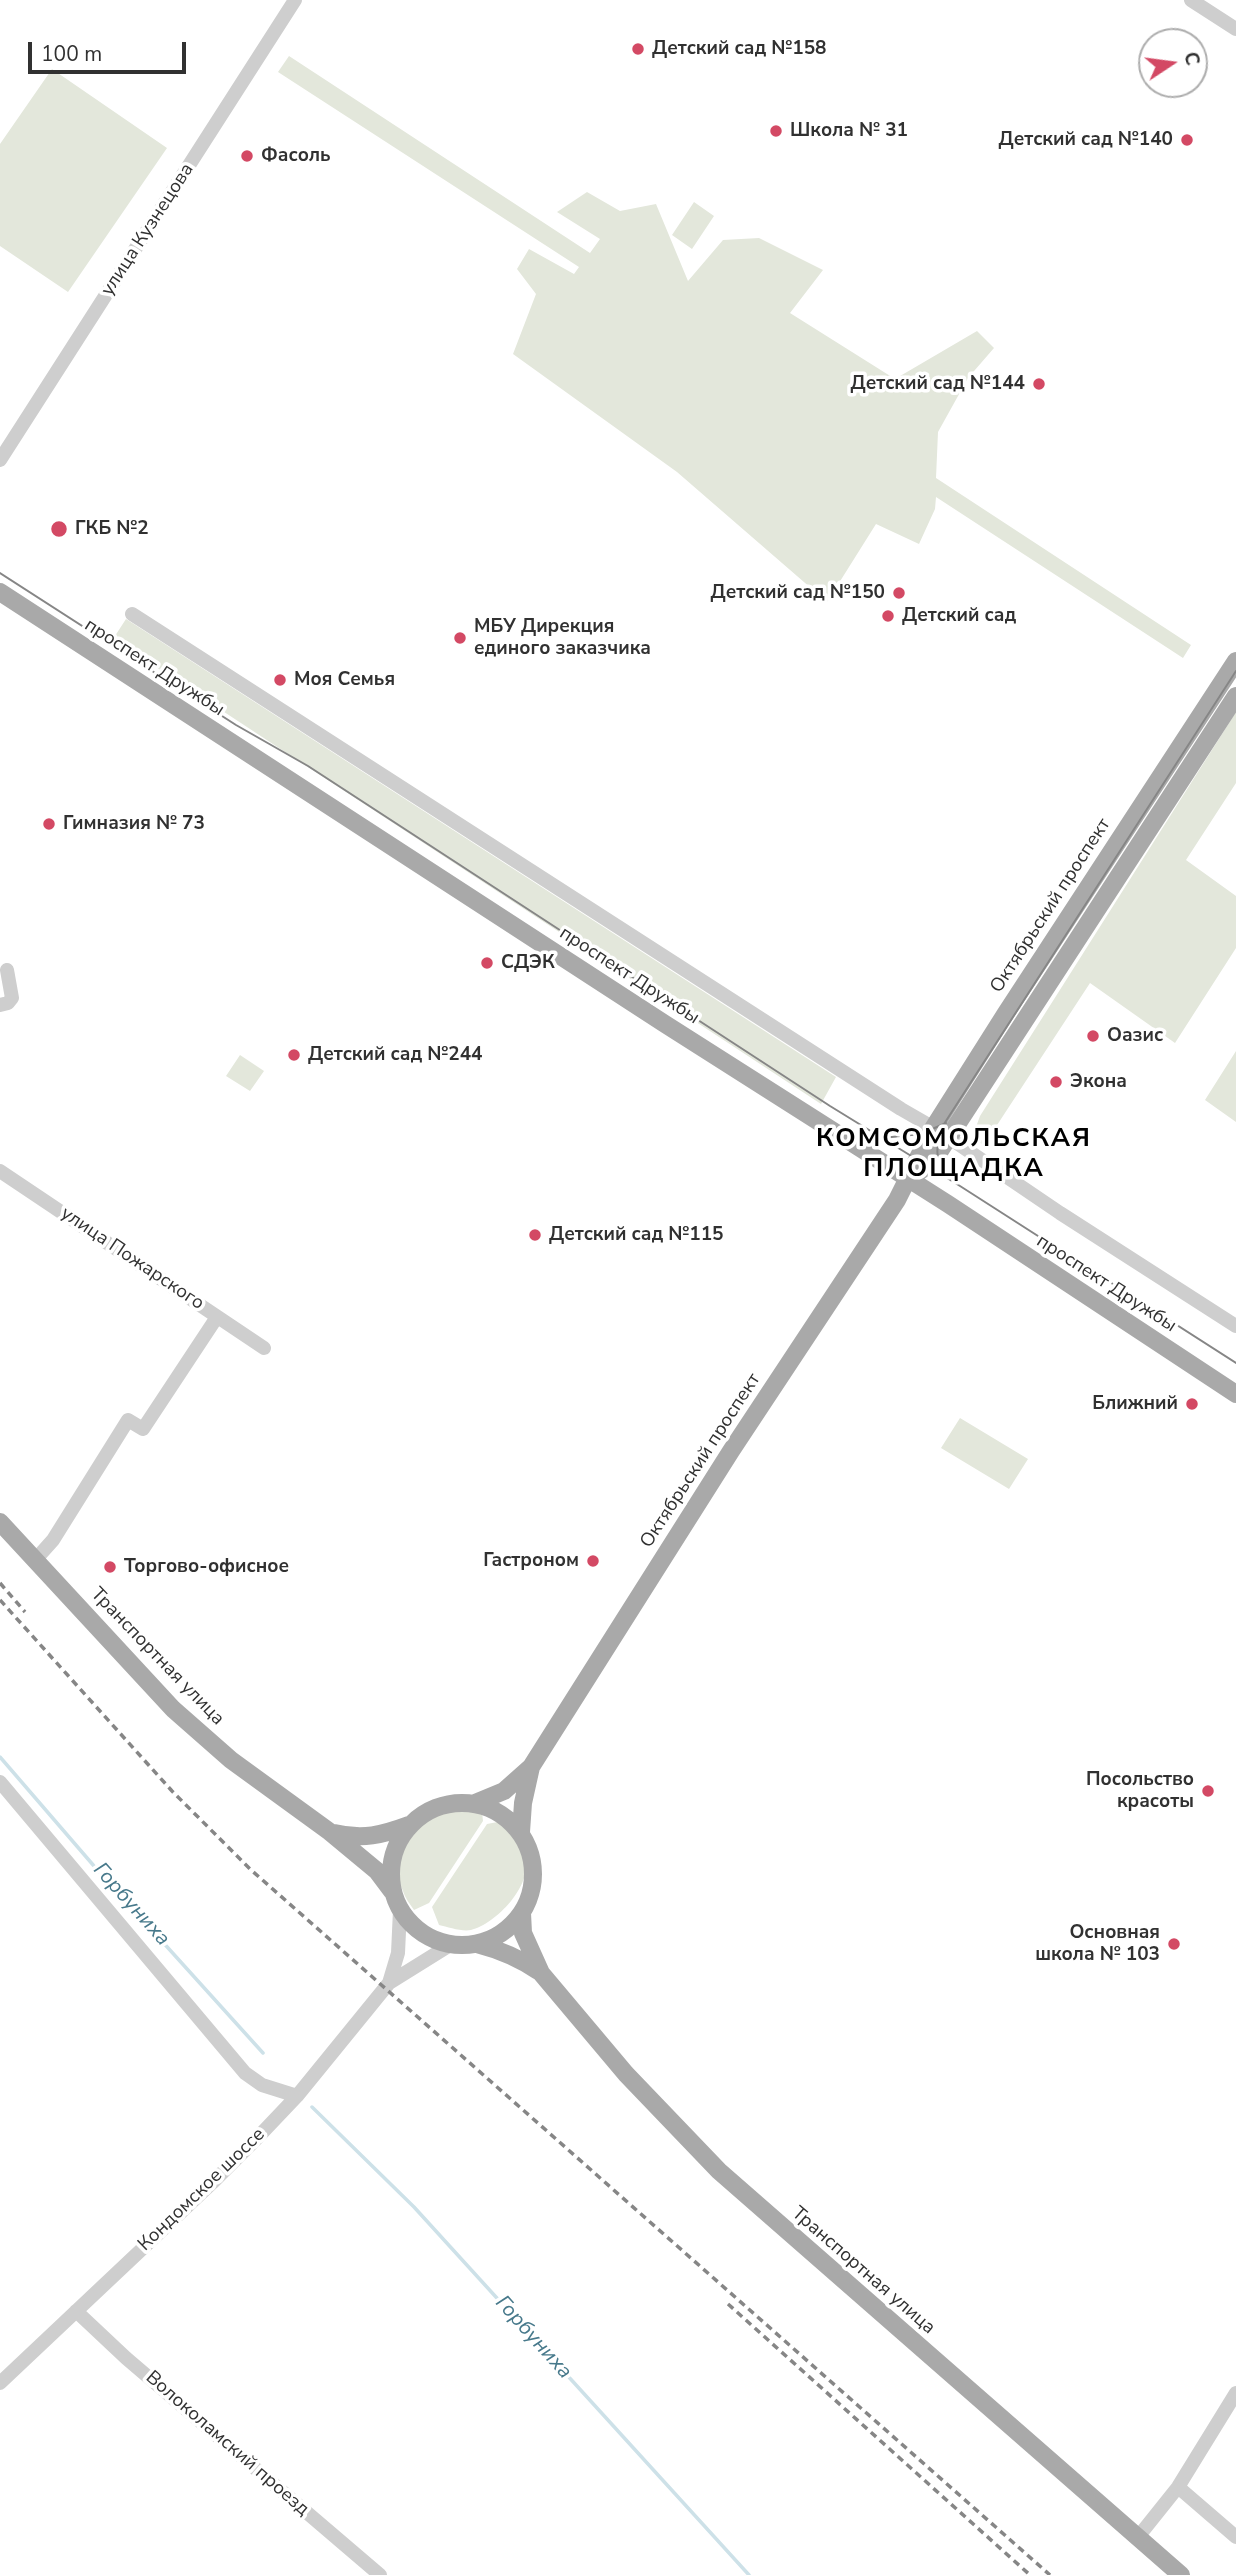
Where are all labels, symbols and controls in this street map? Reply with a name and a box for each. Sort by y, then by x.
scale bar [32,28,189,72]
north arrow [1138,28,1208,98]
place label: Детский сад №158 [652,38,826,60]
text: 100 m [41,40,102,68]
marker: Детский сад №158 [630,41,646,57]
text: С [1177,50,1206,68]
place label: Школа № 31 [790,120,908,142]
marker: Школа № 31 [768,123,784,139]
place label: Детский сад №140 [999,129,1173,151]
marker: Детский сад №140 [1179,132,1195,148]
place label: Фасоль [261,145,331,167]
marker: Фасоль [239,148,255,164]
street label: улица Кузнецова [97,160,199,300]
place label: Детский сад №144 [851,373,1025,395]
marker: Детский сад №144 [1031,376,1047,392]
place label: ГКБ №2 [75,518,149,540]
marker: ГКБ №2 [49,519,69,539]
place label: Детский сад №150 [711,582,885,604]
marker: Детский сад №150 [891,585,907,601]
place label: Детский сад [902,605,1016,627]
marker: Детский сад [880,608,896,624]
street label: проспект Дружбы [80,614,228,722]
place label: МБУ Дирекция единого заказчика [474,616,651,660]
marker: МБУ Дирекция единого заказчика [452,630,468,646]
place label: Моя Семья [294,669,395,691]
marker: Моя Семья [272,672,288,688]
place label: Гимназия № 73 [63,813,205,835]
street label: Октябрьский проспект [986,814,1116,998]
marker: Гимназия № 73 [41,816,57,832]
street label: проспект Дружбы [555,922,703,1030]
place label: СДЭК [501,952,555,974]
marker: СДЭК [479,955,495,971]
place label: Оазис [1107,1025,1163,1047]
marker: Оазис [1085,1028,1101,1044]
place label: Детский сад №244 [308,1044,482,1066]
marker: Детский сад №244 [286,1047,302,1063]
place label: Экона [1070,1071,1127,1093]
marker: Экона [1048,1074,1064,1090]
district label: КОМСОМОЛЬСКАЯ ПЛОЩАДКА [818,1124,1090,1186]
street label: улица Пожарского [56,1203,208,1315]
place label: Детский сад №115 [549,1224,723,1246]
marker: Детский сад №115 [527,1227,543,1243]
street label: проспект Дружбы [1032,1230,1180,1338]
street label: Октябрьский проспект [636,1369,766,1553]
place label: Ближний [1092,1393,1178,1415]
marker: Ближний [1184,1396,1200,1412]
place label: Гастроном [483,1550,579,1572]
marker: Гастроном [585,1553,601,1569]
place label: Торгово-офисное [124,1556,289,1578]
marker: Торгово-офисное [102,1559,118,1575]
street label: Транспортная улица [85,1583,229,1731]
place label: Посольство красоты [1086,1769,1194,1813]
marker: Посольство красоты [1200,1783,1216,1799]
water label: Горбуниха [87,1858,175,1952]
place label: Основная школа № 103 [1035,1922,1160,1966]
marker: Основная школа № 103 [1166,1936,1182,1952]
street label: Кондомское шоссе [134,2124,270,2256]
street label: Транспортная улица [787,2202,939,2340]
water label: Горбуниха [489,2291,577,2385]
street label: Волоколамский проезд [140,2367,314,2521]

